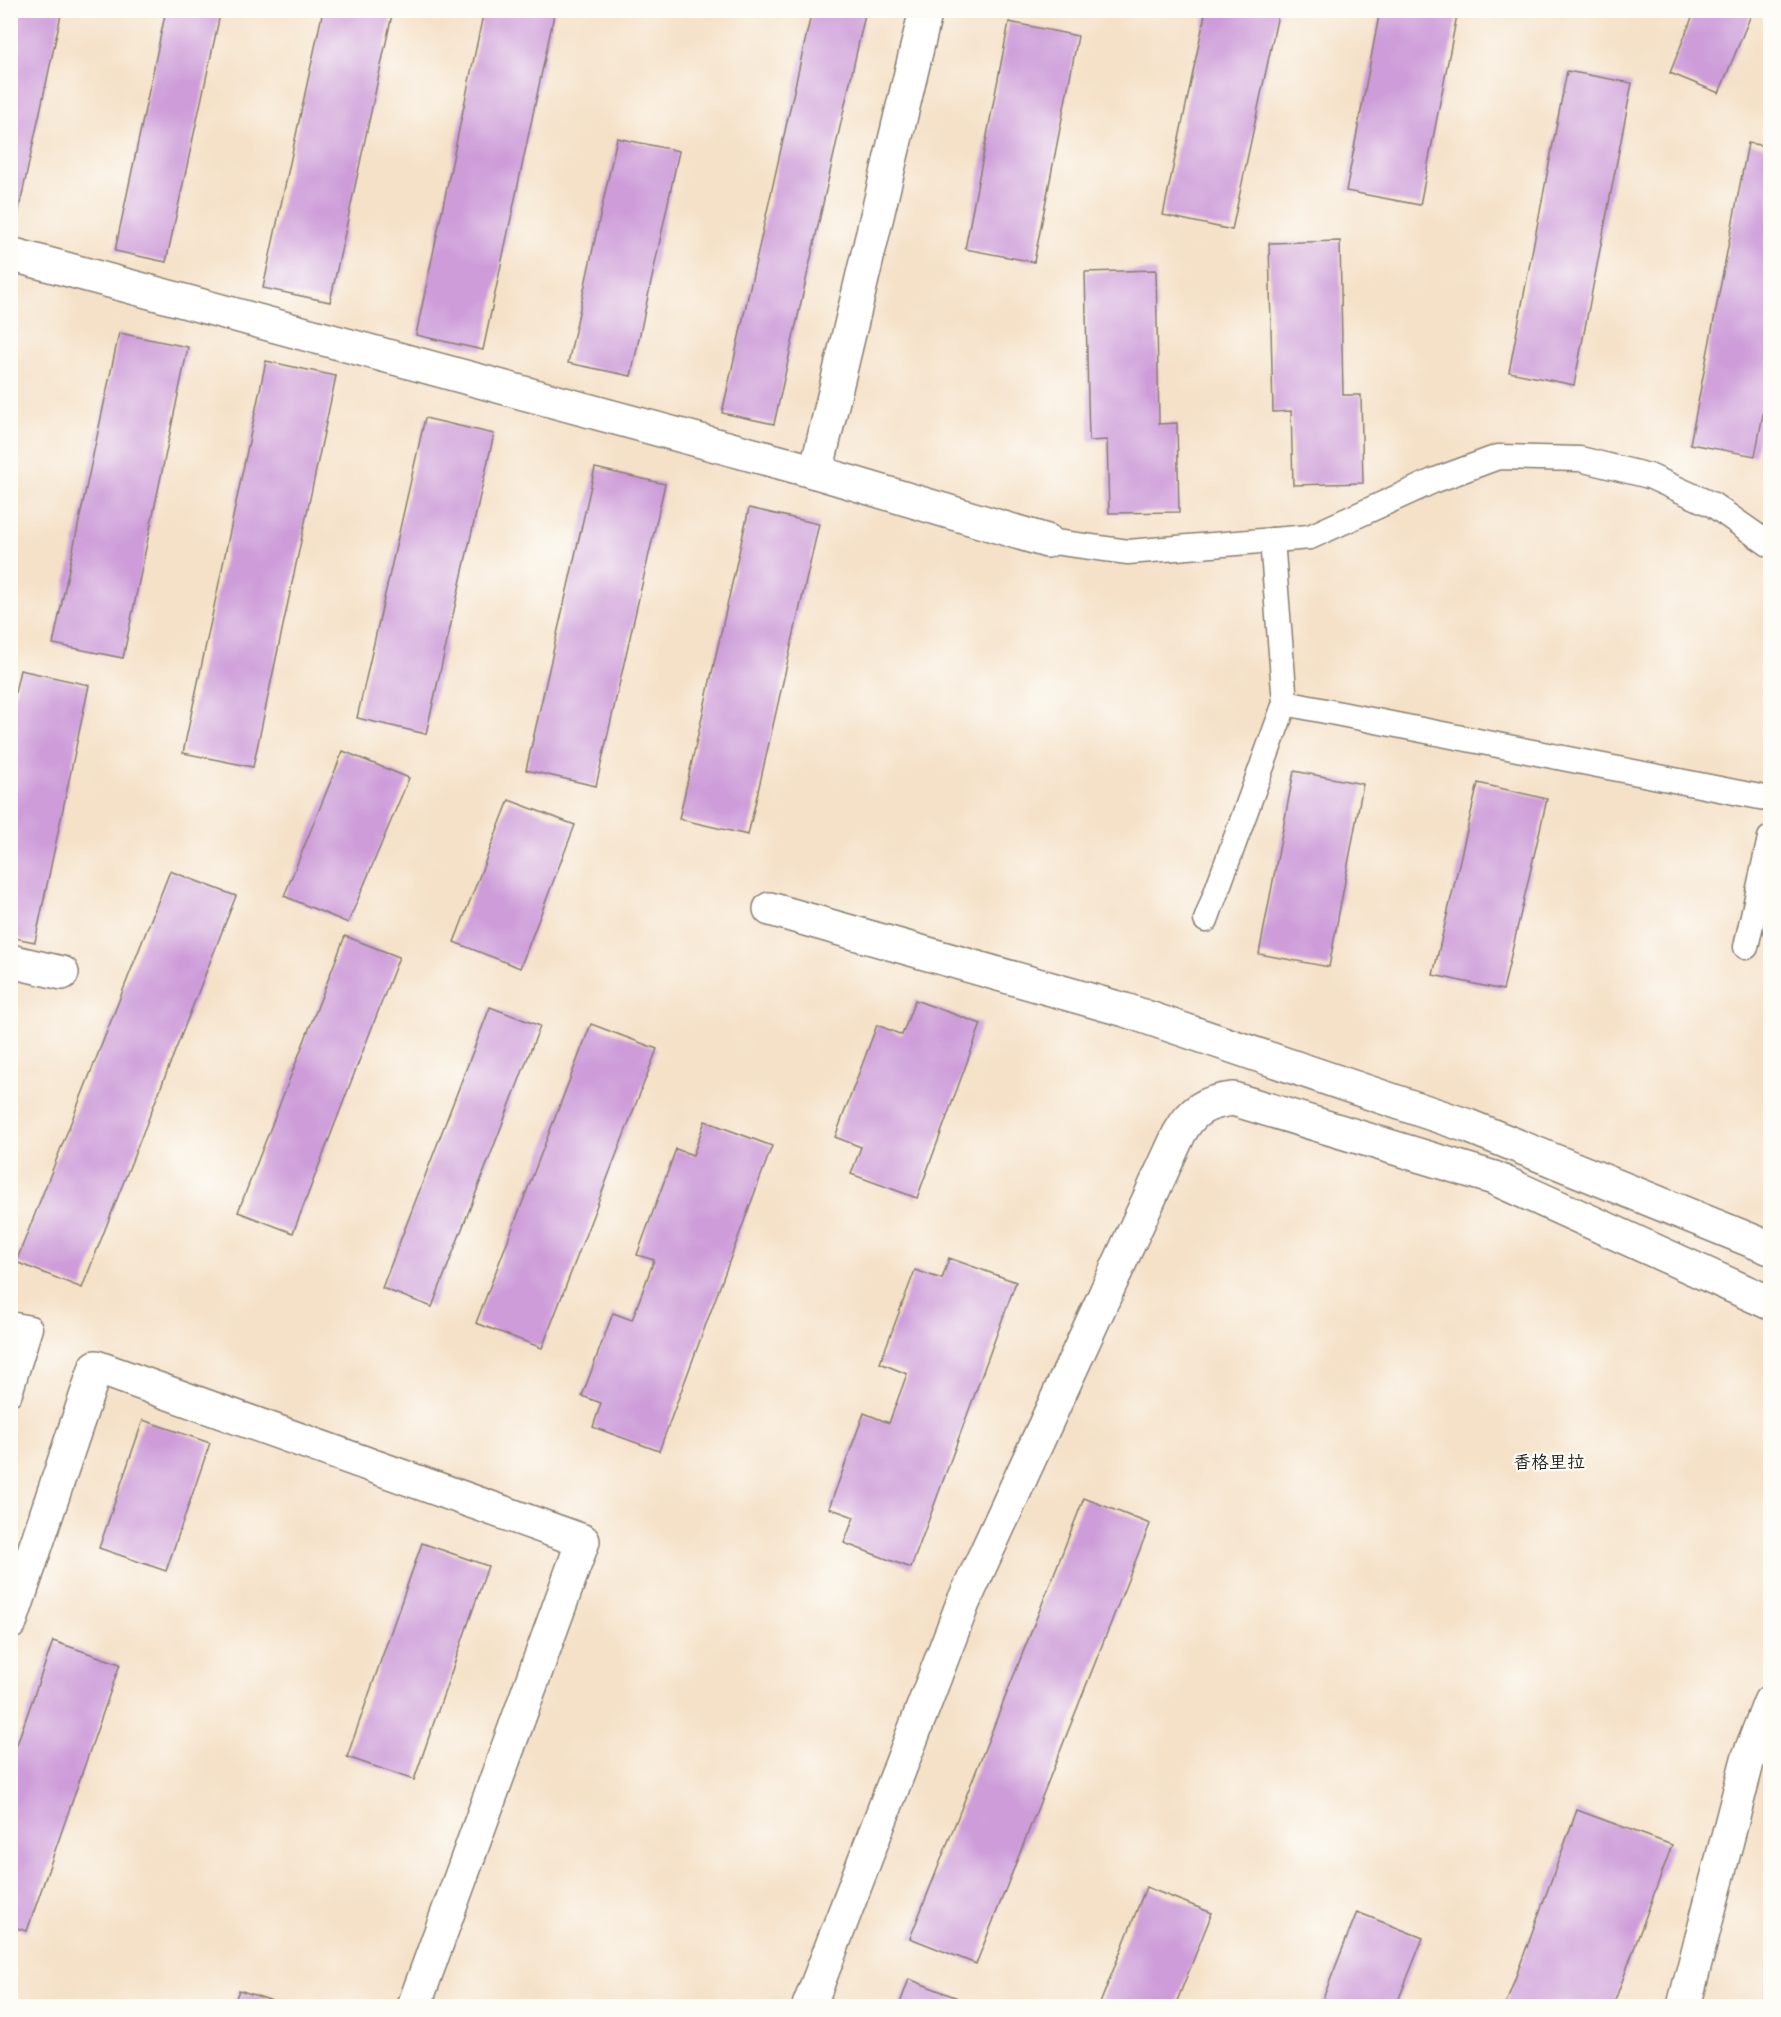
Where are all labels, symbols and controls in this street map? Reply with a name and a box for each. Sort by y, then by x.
district label: 香格里拉 [1513,1449,1585,1474]

